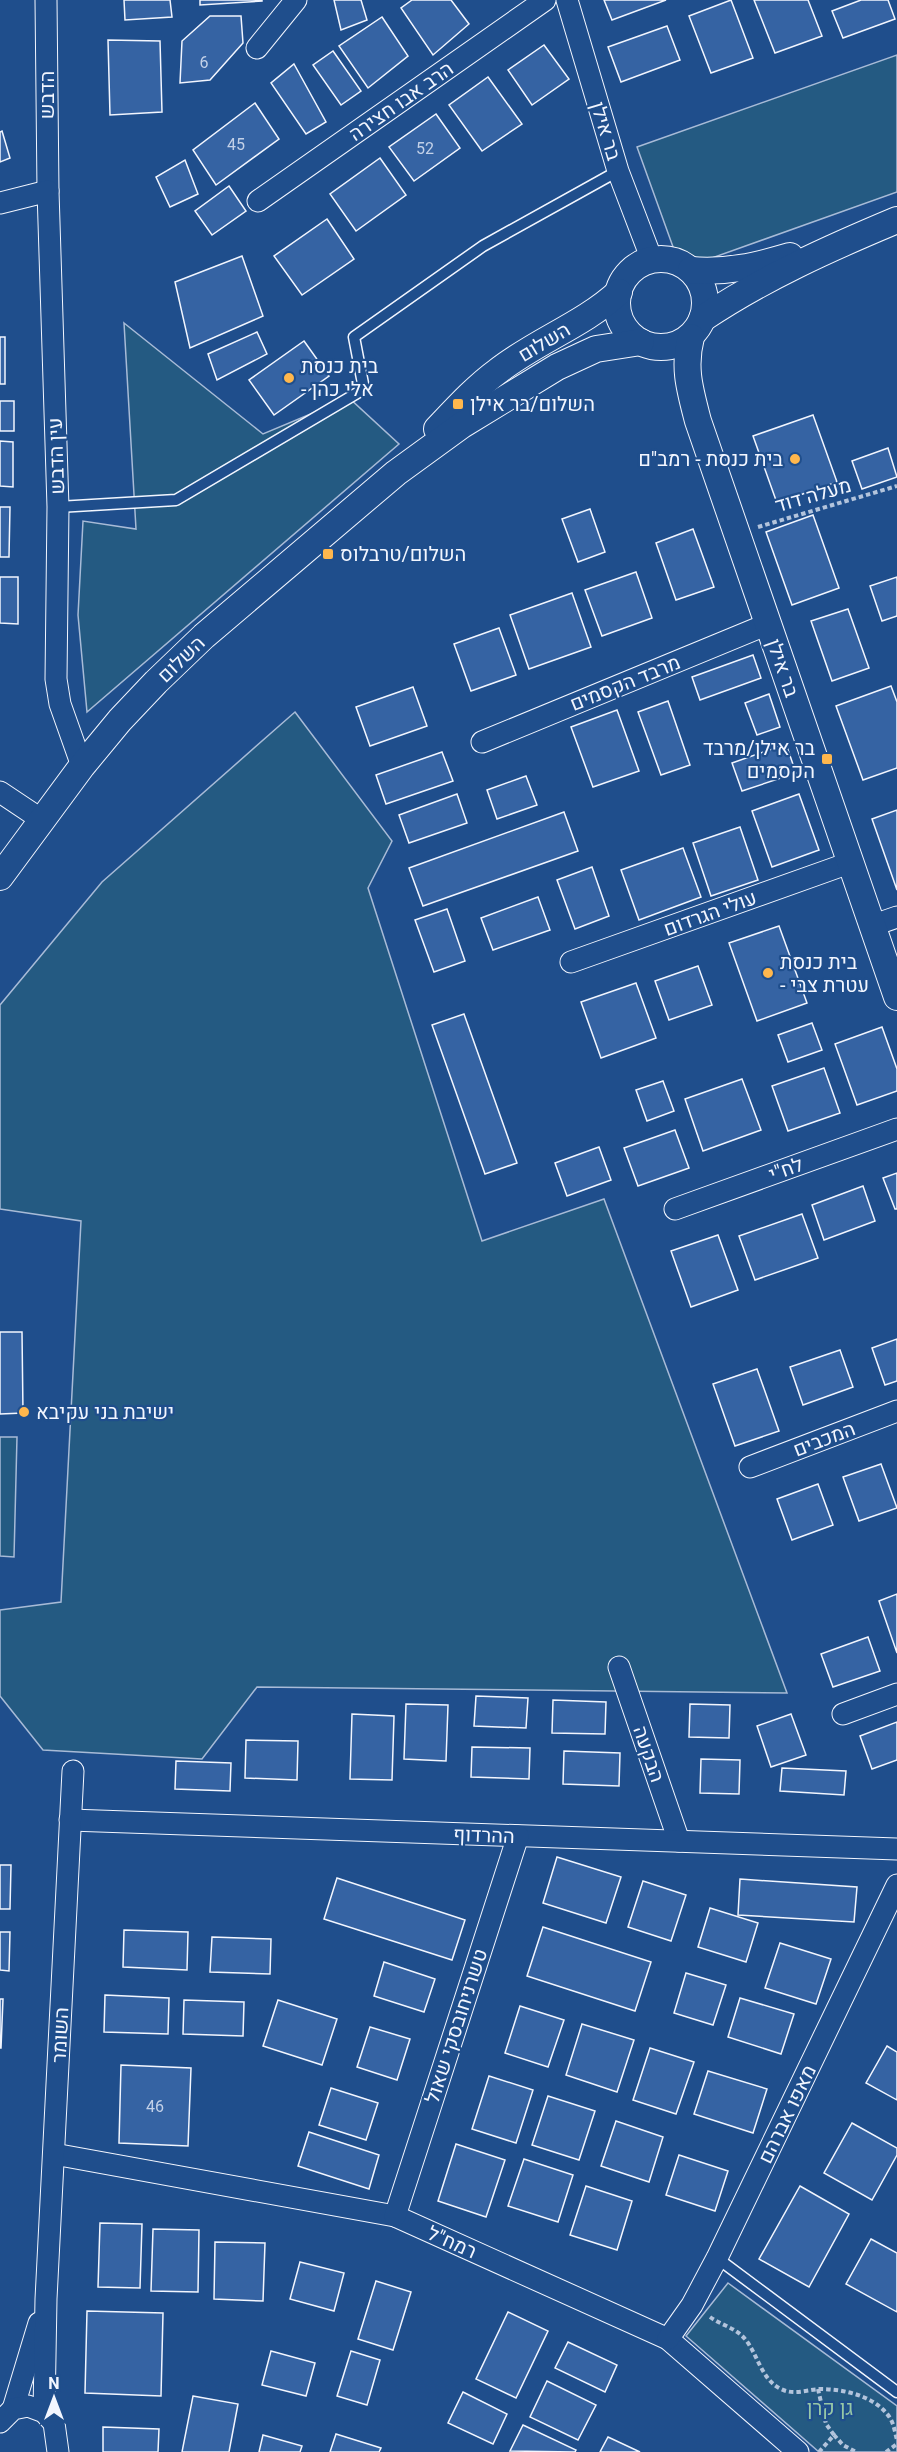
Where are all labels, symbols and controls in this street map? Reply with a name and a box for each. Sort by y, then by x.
house number: 6 [200,53,209,72]
street label: הרב אבו חצירה [344,56,458,146]
street label: הדבש [35,71,59,119]
street label: בר אילן [586,99,626,164]
house number: 45 [227,135,245,154]
house number: 52 [416,139,434,158]
street label: השלום [514,317,574,367]
place label: בית כנסת - אלי כהן [301,354,379,401]
marker: בית כנסת - אלי כהן [282,371,296,385]
place label: השלום/בר אילן [470,392,595,416]
marker: השלום/בר אילן [451,397,465,411]
street label: עין הדבש [43,417,69,495]
place label: בית כנסת - רמב"ם [638,447,783,471]
marker: בית כנסת - רמב"ם [788,452,802,466]
street label: מעלה דוד [772,473,854,517]
place label: השלום/טרבלוס [340,542,466,566]
marker: השלום/טרבלוס [321,547,335,561]
street label: השלום [152,631,210,687]
street label: בר אילן [762,636,804,701]
street label: מרבד הקסמים [566,650,684,716]
place label: בר אילן/מרבד הקסמים [703,736,815,783]
marker: בר אילן/מרבד הקסמים [820,752,834,766]
street label: עולי הגרדום [660,885,760,941]
place label: בית כנסת - עטרת צבי [780,950,869,997]
marker: בית כנסת - עטרת צבי [761,966,775,980]
street label: לח"י [766,1152,806,1186]
place label: ישיבת בני עקיבא [36,1400,174,1424]
marker: ישיבת בני עקיבא [17,1405,31,1419]
street label: המכבים [790,1416,858,1462]
street label: הבקעה [628,1723,670,1785]
street label: ההרדוף [453,1822,515,1848]
street label: טשרניחובסקי שאול [420,1946,492,2106]
street label: השומר [47,2006,73,2064]
street label: מאפו אברהם [753,2061,821,2167]
house number: 46 [146,2097,164,2116]
street label: רמח"ל [424,2221,480,2263]
north arrow [24,2368,84,2428]
text: N [48,2374,60,2393]
park label: גן קרן [807,2396,853,2420]

